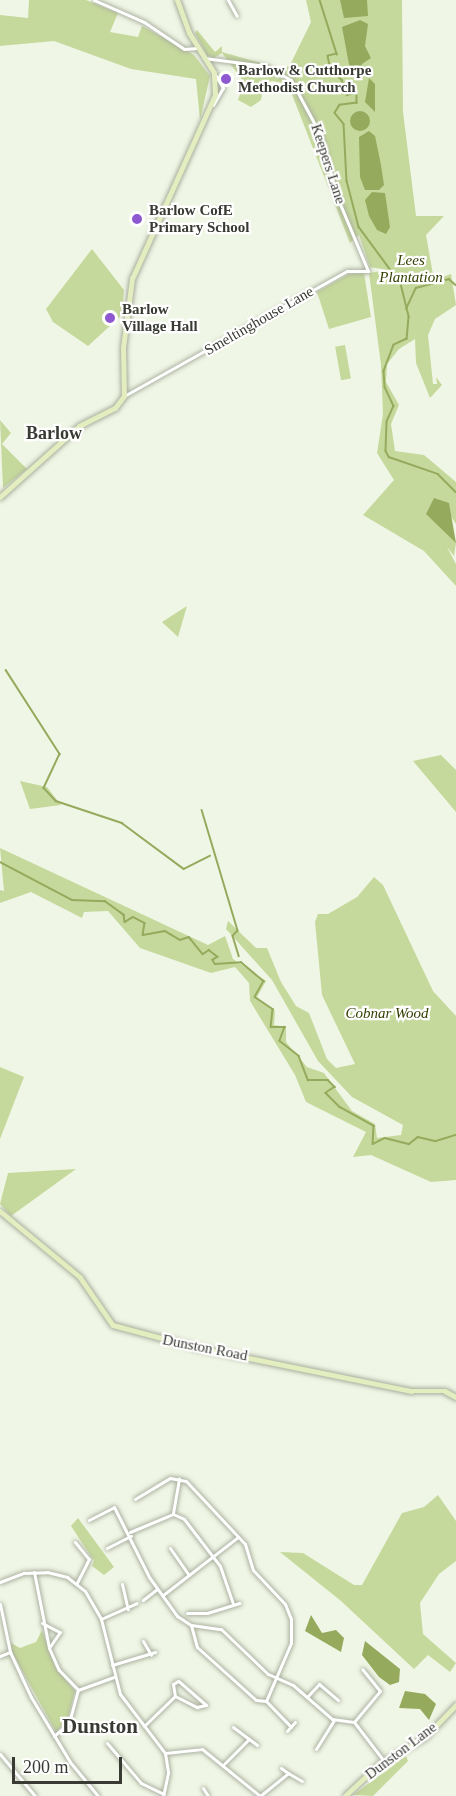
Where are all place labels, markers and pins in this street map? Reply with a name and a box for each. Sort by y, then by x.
place label: Barlow & Cutthorpe Methodist Church [238,61,371,96]
marker: Barlow & Cutthorpe Methodist Church [219,72,233,86]
place label: Barlow CofE Primary School [149,201,249,236]
marker: Barlow CofE Primary School [130,212,144,226]
place label: Barlow Village Hall [122,300,198,335]
marker: Barlow Village Hall [103,311,117,325]

